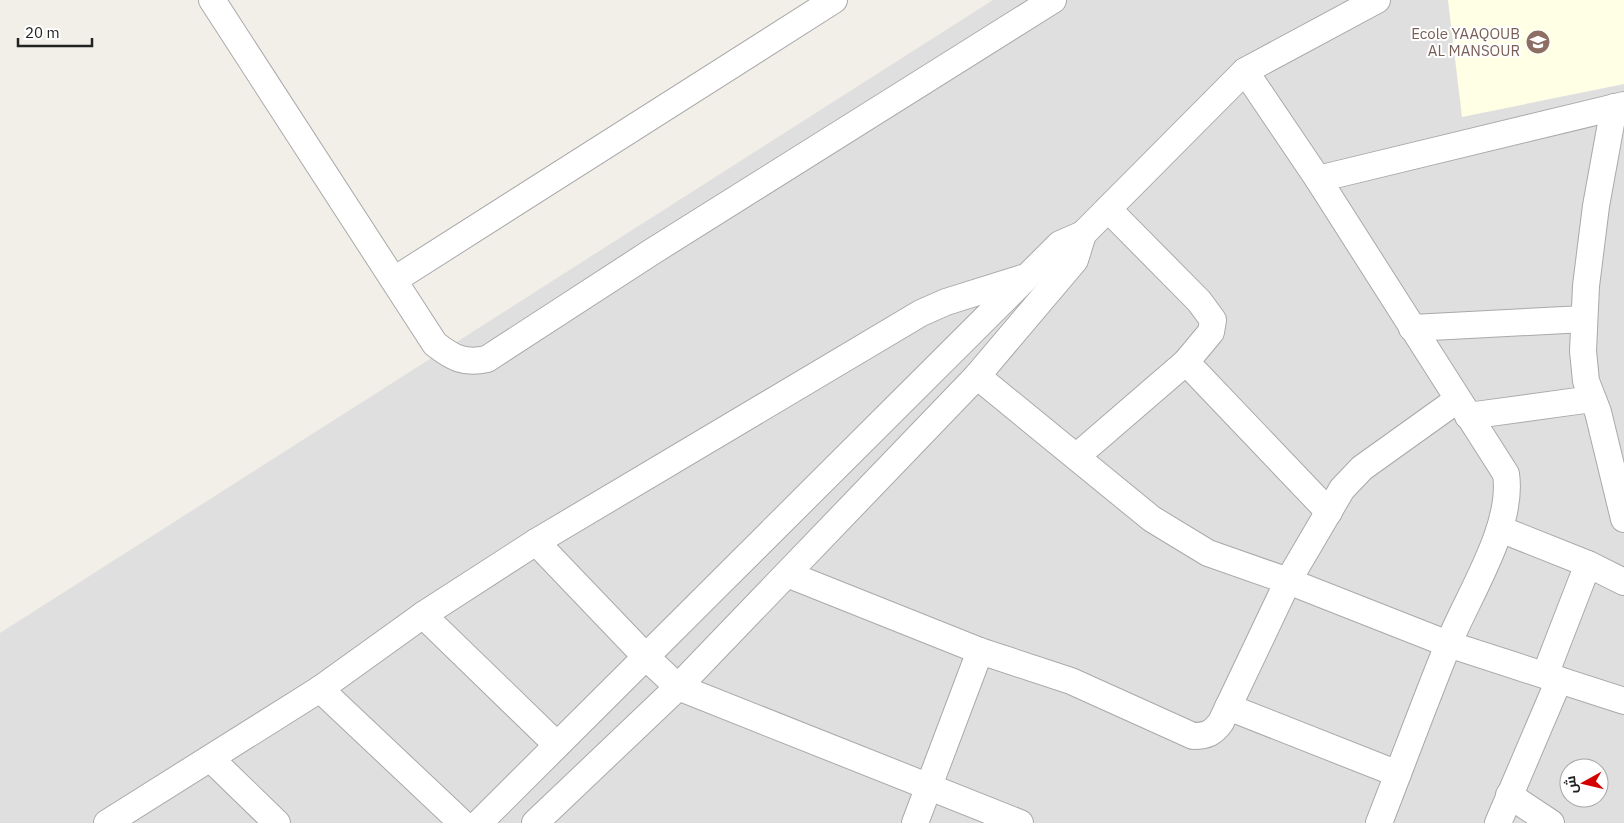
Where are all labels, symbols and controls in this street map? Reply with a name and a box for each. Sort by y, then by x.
scale bar [18,15,91,47]
text: 20 m [25,23,60,42]
place label: Ecole YAAQOUB AL MANSOUR [1411,24,1520,60]
school or university icon: Ecole YAAQOUB AL MANSOUR [1525,29,1551,55]
north arrow [1559,758,1609,808]
text: ش [1561,775,1581,795]

